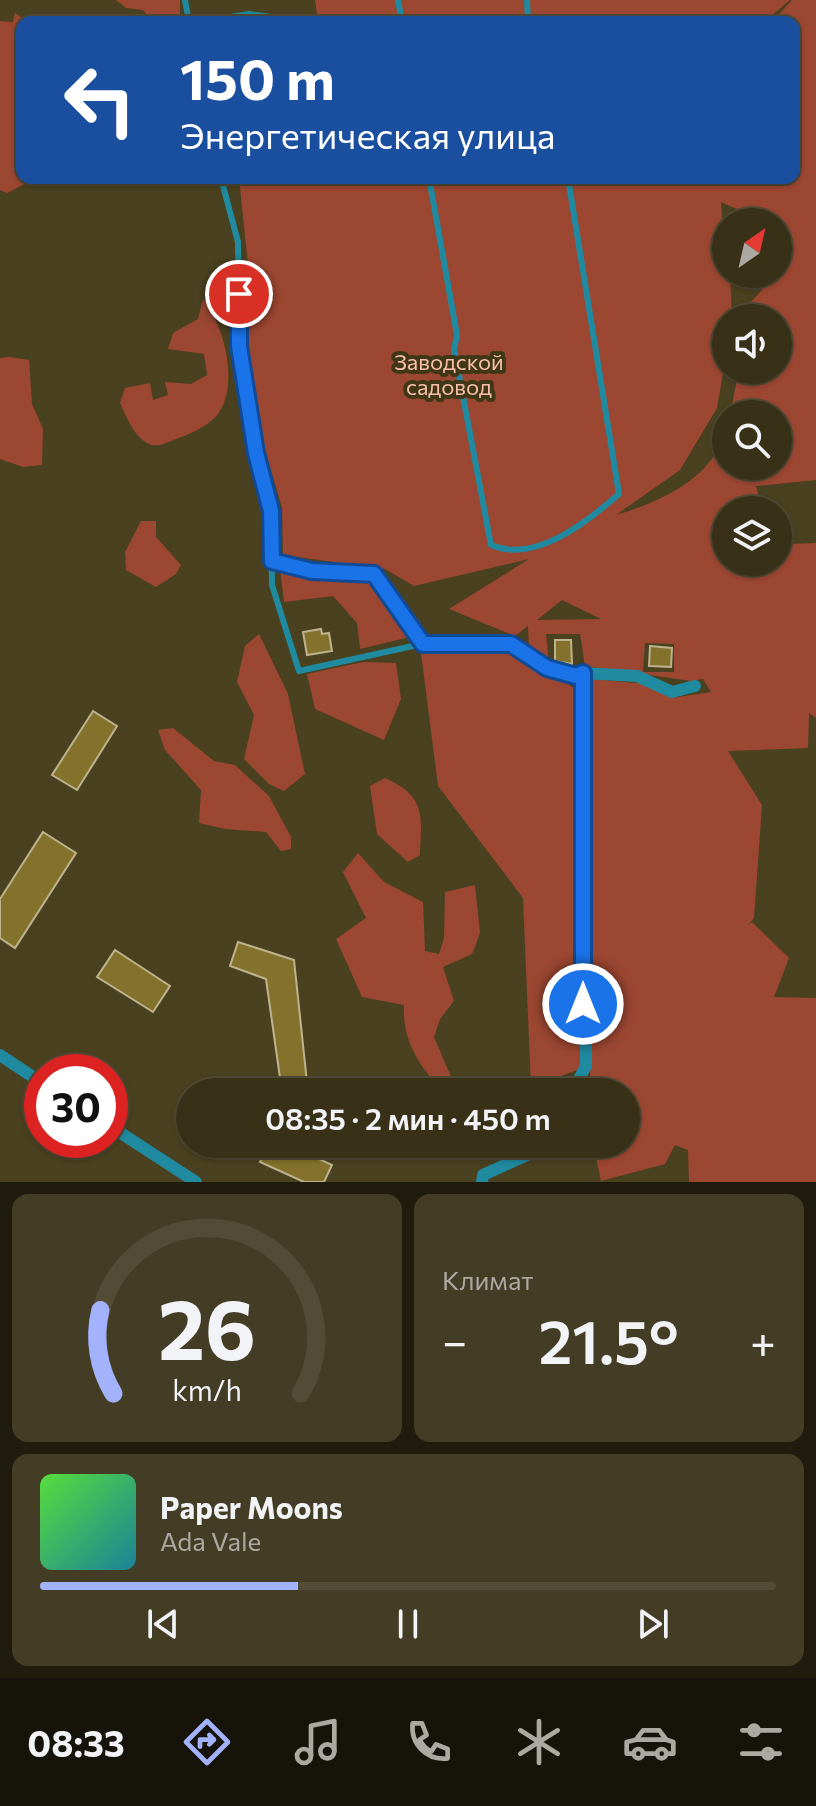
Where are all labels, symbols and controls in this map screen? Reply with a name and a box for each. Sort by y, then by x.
text: 150 m [180,43,335,112]
icon: left [48,48,152,152]
text: Энергетическая улица [180,112,555,156]
north arrow [712,208,792,288]
map controls [712,208,792,576]
pin [205,260,273,328]
icon: arrive [217,272,261,316]
button: sound [712,304,792,384]
park label: Заводской садовод [394,348,504,400]
button: search [712,400,792,480]
button: layers [712,496,792,576]
position arrow [541,962,625,1046]
speed limit sign: 30 [24,1054,128,1158]
text: 08:35 · 2 мин · 450 m [265,1099,551,1136]
text: Климат [442,1264,534,1295]
text: 26 [158,1275,256,1377]
text: 21.5° [538,1303,679,1376]
text: − [442,1313,467,1367]
text: + [750,1313,776,1367]
text: km/h [172,1372,242,1407]
text: Paper Moons [160,1488,343,1525]
text: Ada Vale [160,1525,261,1556]
icon: previous [141,1602,185,1646]
icon: pause [386,1602,430,1646]
icon: next [631,1602,675,1646]
icon: directions [179,1714,235,1770]
icon: music [290,1714,346,1770]
icon: phone [401,1714,457,1770]
icon: climate [511,1714,567,1770]
icon: car [622,1714,678,1770]
icon: filters [733,1714,789,1770]
text: 08:33 [27,1720,125,1764]

